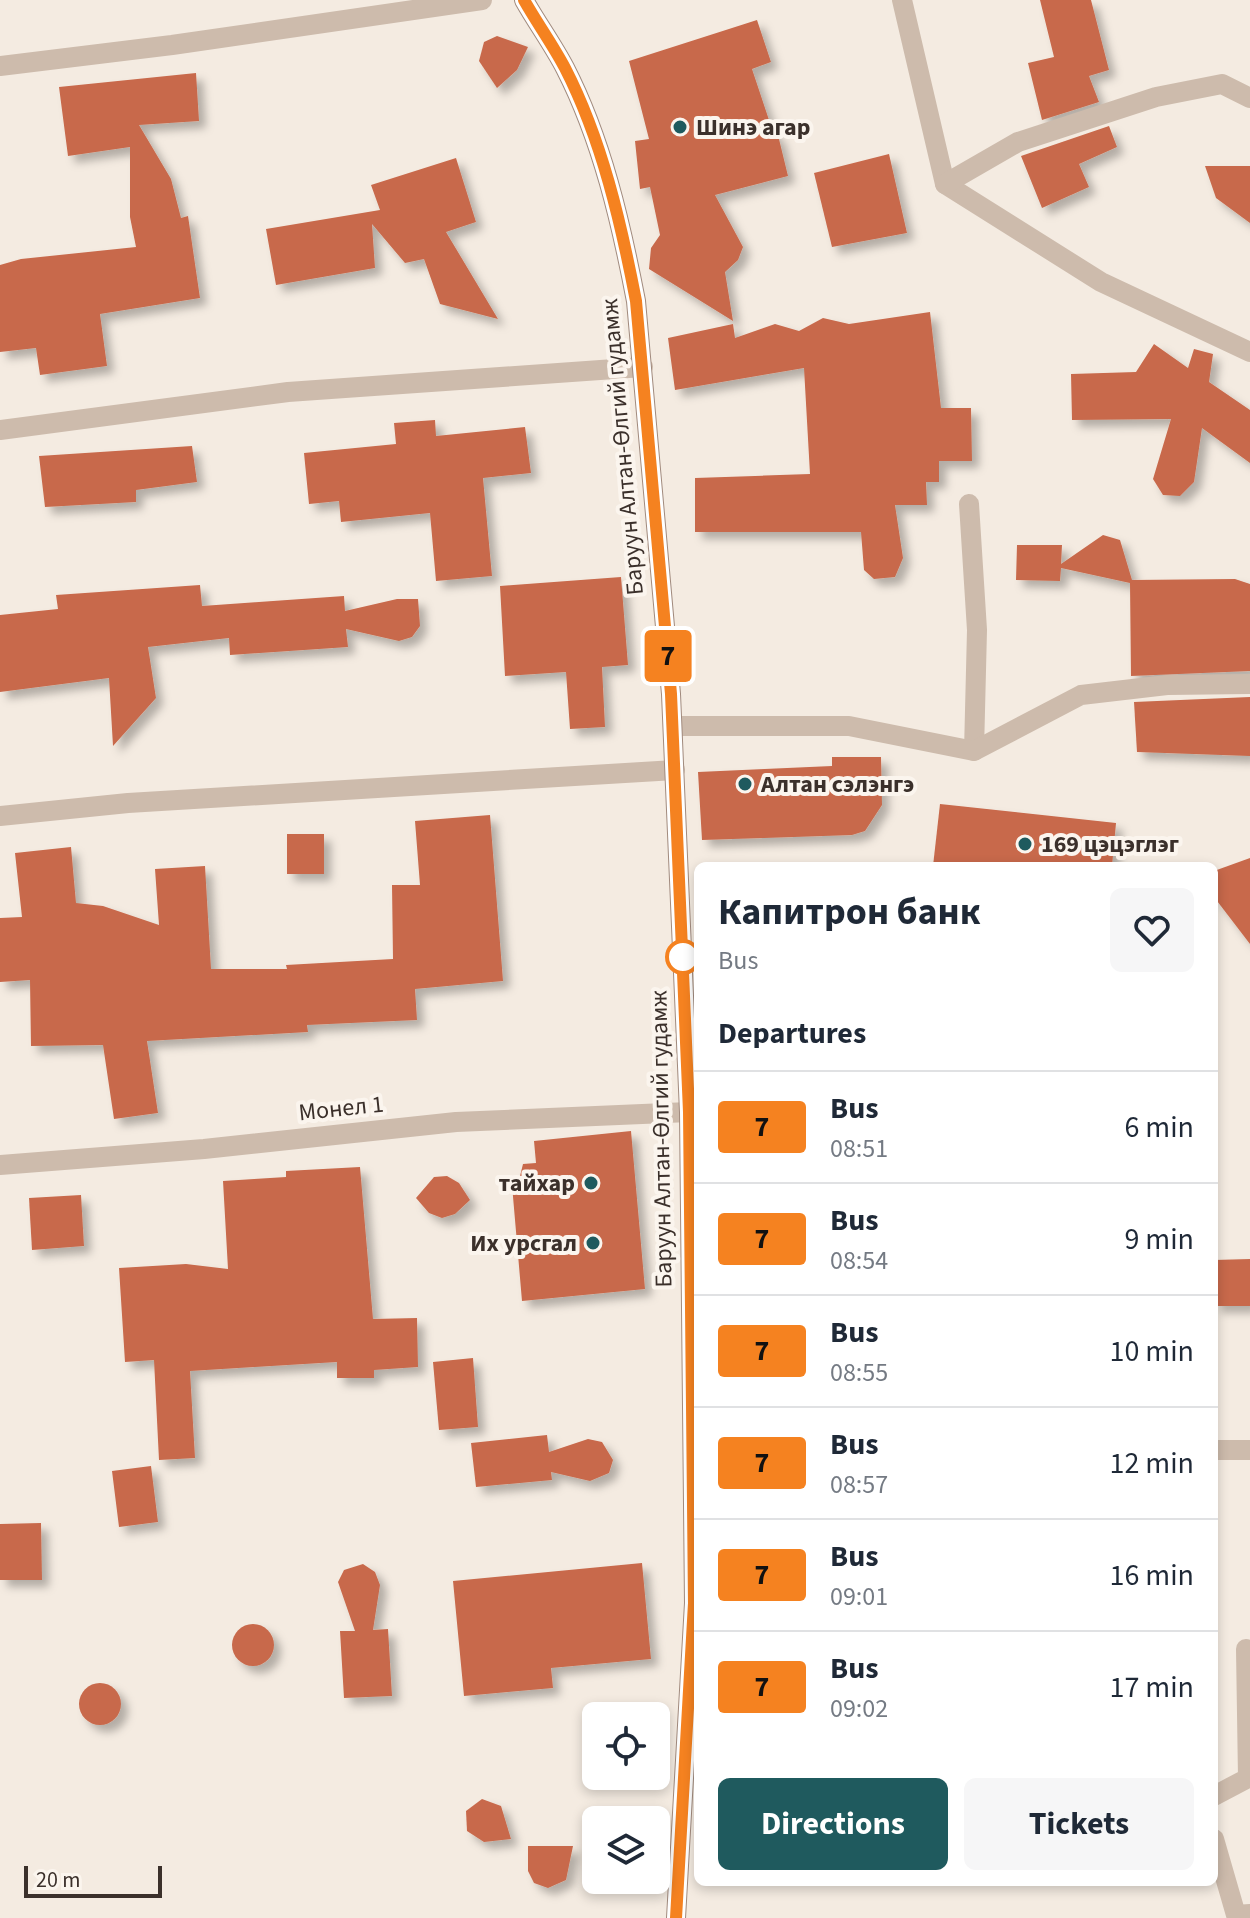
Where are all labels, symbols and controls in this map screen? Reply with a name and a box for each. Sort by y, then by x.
place label: Шинэ агар [696,110,810,145]
marker: Шинэ агар [671,118,689,136]
street label: Баруун Алтан-Өлгий гудамж [592,297,653,597]
line badge: 7 [642,630,694,682]
text: 7 [661,636,675,676]
place label: Алтан сэлэнгэ [760,767,914,802]
marker: Алтан сэлэнгэ [736,775,754,793]
place label: 169 цэцэглэг [1041,827,1179,862]
marker: 169 цэцэглэг [1016,835,1034,853]
text: Капитрон банк [718,885,981,939]
button: heart [1110,888,1194,972]
unlabelled marker [666,940,700,974]
text: Bus [718,942,758,979]
street label: Баруун Алтан-Өлгий гудамж [641,990,682,1288]
text: Departures [718,1012,866,1055]
street label: Монел 1 [297,1087,385,1130]
text: Bus [830,1087,878,1130]
text: 6 min [1124,1106,1194,1149]
text: 7 [755,1107,769,1147]
text: 08:51 [830,1130,888,1167]
place label: тайхар [499,1166,575,1201]
marker: тайхар [582,1174,600,1192]
text: Bus [830,1199,878,1242]
text: 9 min [1124,1218,1194,1261]
text: 7 [755,1219,769,1259]
place label: Их урсгал [470,1226,577,1261]
marker: Их урсгал [584,1234,602,1252]
text: 08:54 [830,1242,888,1279]
text: Bus [830,1311,878,1354]
text: 10 min [1110,1330,1194,1373]
text: 7 [755,1331,769,1371]
text: 08:55 [830,1354,888,1391]
text: Bus [830,1423,878,1466]
text: 12 min [1110,1442,1194,1485]
text: 7 [755,1443,769,1483]
text: 08:57 [830,1466,888,1503]
text: Bus [830,1535,878,1578]
text: 16 min [1110,1554,1194,1597]
text: 7 [755,1555,769,1595]
text: 09:01 [830,1578,888,1615]
text: Bus [830,1647,878,1690]
text: 17 min [1110,1666,1194,1709]
text: 7 [755,1667,769,1707]
text: 09:02 [830,1690,888,1727]
map controls [582,1702,670,1894]
button: locate [582,1702,670,1790]
button: Directions [718,1778,948,1870]
button: Tickets [964,1778,1194,1870]
button: layers [582,1806,670,1894]
scale bar [24,1862,162,1898]
text: 20 m [36,1864,81,1896]

